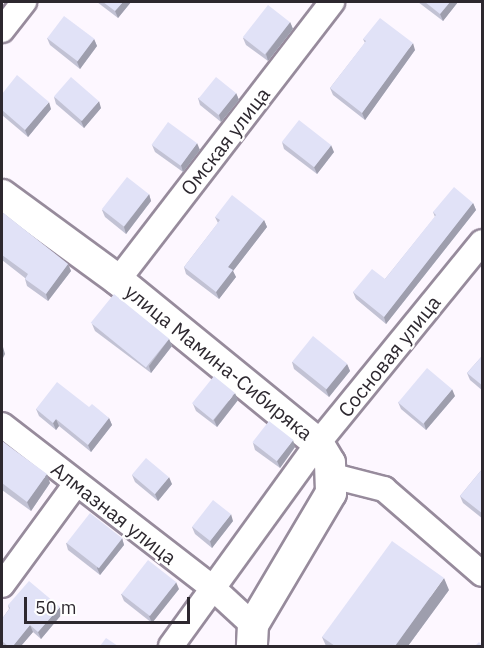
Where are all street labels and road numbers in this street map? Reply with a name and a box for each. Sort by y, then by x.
street label: Омская улица [175,82,275,200]
street label: улица Мамина-Сибиряка [120,279,318,445]
street label: Сосновая улица [333,290,445,422]
street label: Алмазная улица [47,457,181,569]

